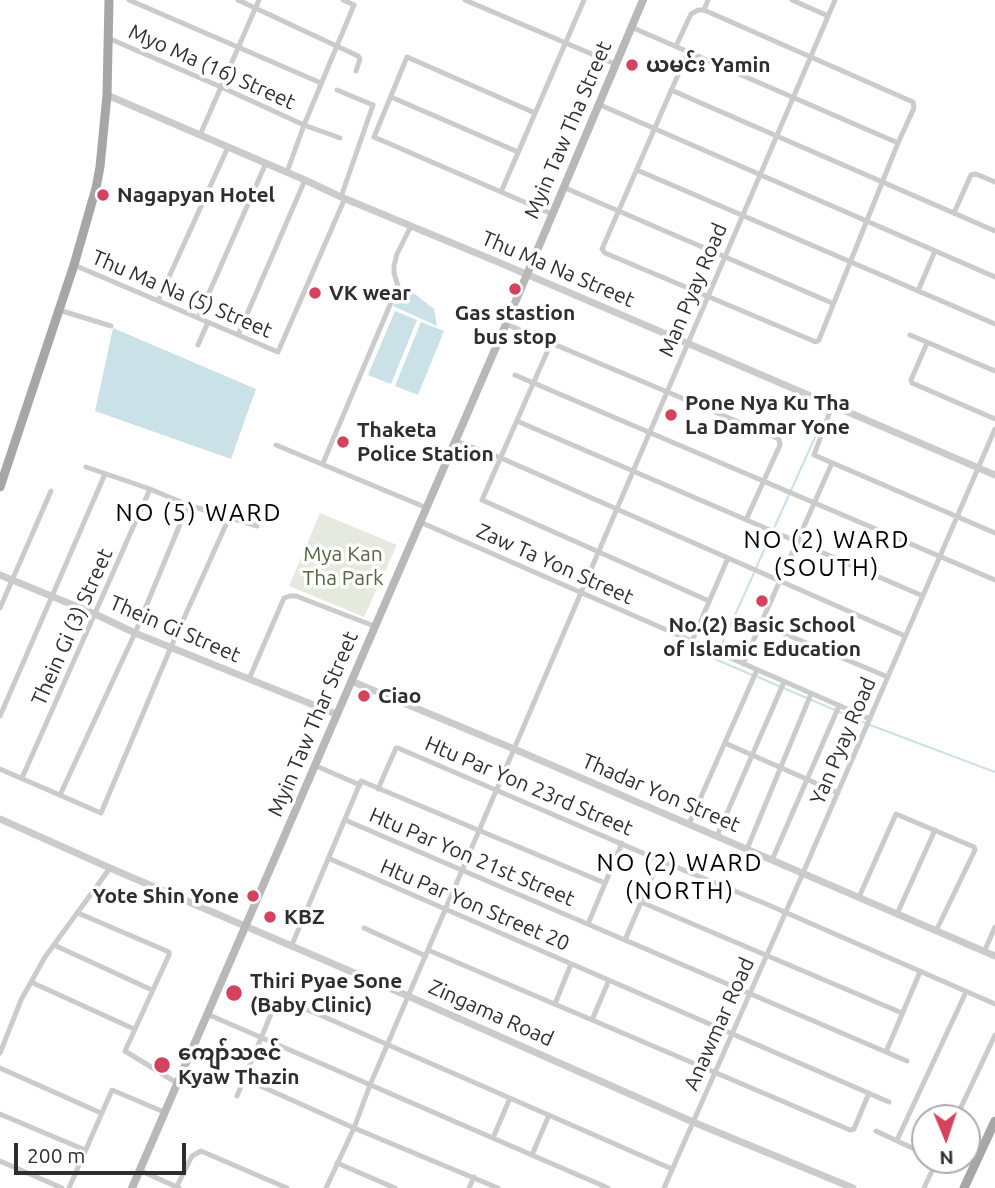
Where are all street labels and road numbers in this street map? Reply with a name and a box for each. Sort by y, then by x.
street label: Myo Ma (16) Street [125,19,299,115]
street label: Myin Taw Tha Street [519,37,617,223]
street label: Man Pyay Road [653,219,733,361]
street label: Thu Ma Na Street [478,225,638,313]
street label: Thu Ma Na (5) Street [88,245,276,343]
street label: Zaw Ta Yon Street [473,518,637,610]
street label: Thein Gi (3) Street [26,544,118,710]
street label: Thein Gi Street [106,590,244,668]
street label: Myin Taw Thar Street [263,628,363,820]
street label: Yan Pyay Road [805,673,881,809]
street label: Htu Par Yon 23rd Street [421,731,637,841]
street label: Thadar Yon Street [578,748,744,838]
street label: Htu Par Yon 21st Street [366,802,578,912]
street label: Htu Par Yon Street 20 [377,854,573,956]
street label: Anawmar Road [678,954,760,1094]
street label: Zingama Road [425,974,557,1052]

